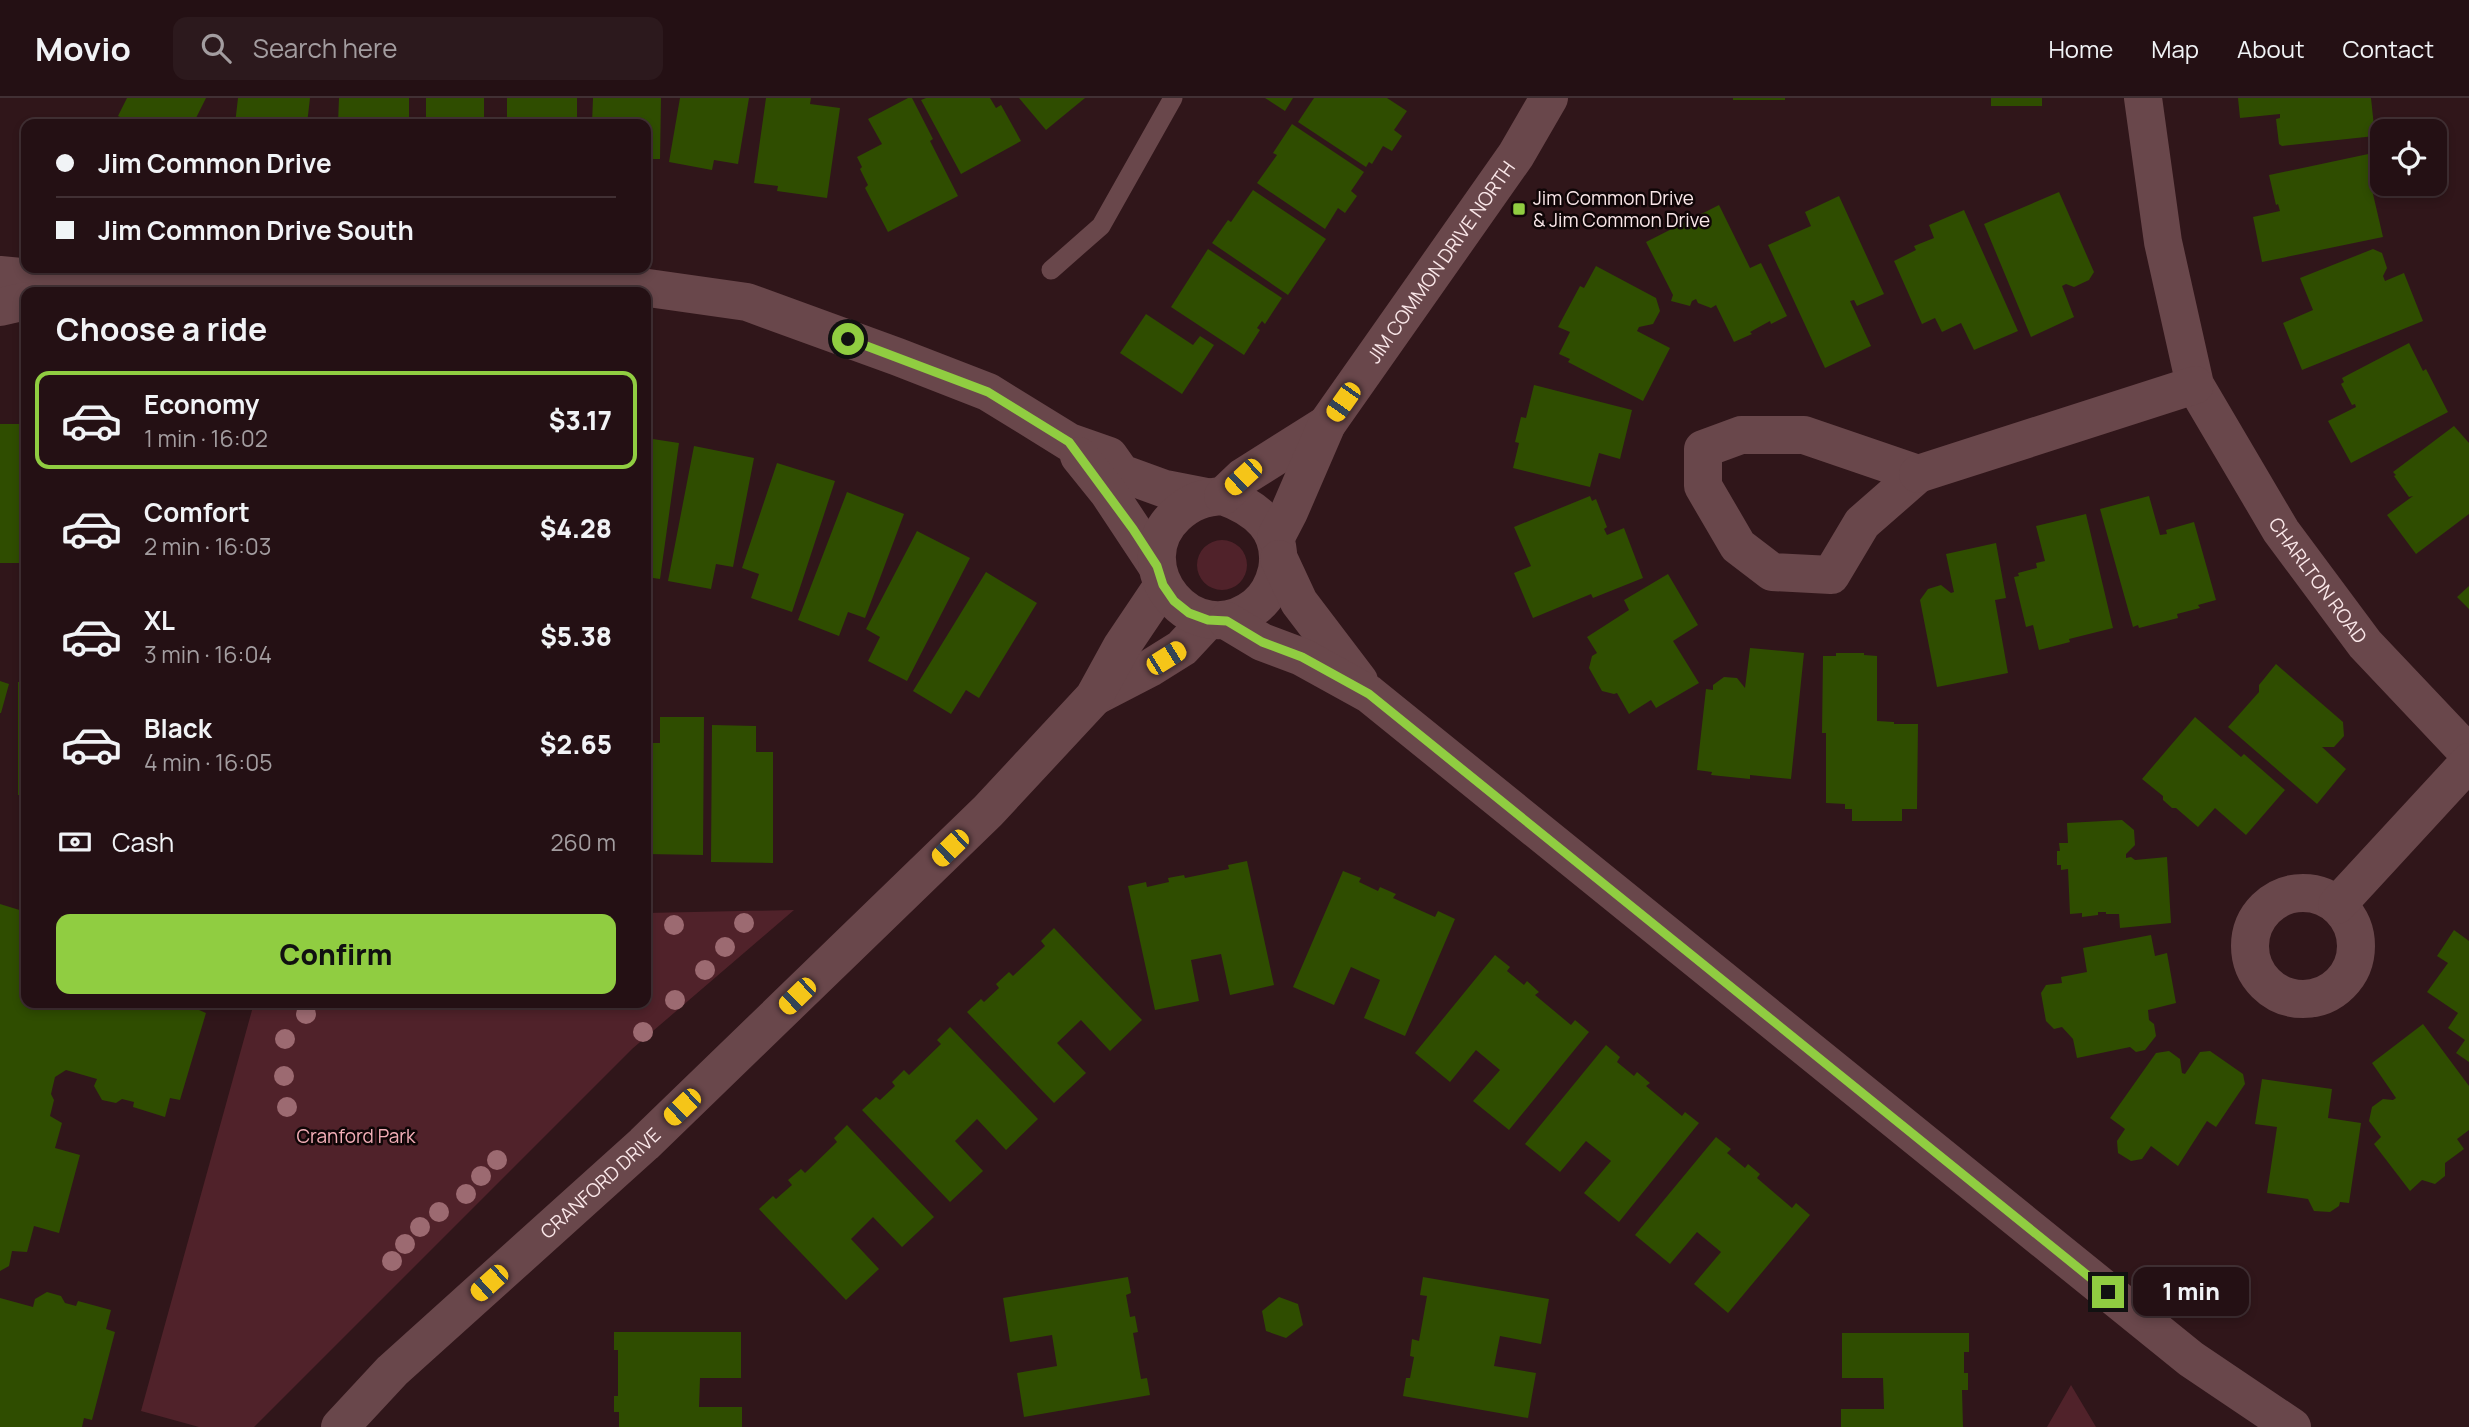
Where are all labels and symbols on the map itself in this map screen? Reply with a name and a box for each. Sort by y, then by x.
street label: JIM COMMON DRIVE NORTH [1361,156,1521,368]
place label: Jim Common Drive & Jim Common Drive [1533,185,1710,233]
marker: Jim Common Drive & Jim Common Drive [1511,201,1527,217]
route start [832,323,864,355]
car [1323,379,1364,425]
car [1221,455,1266,499]
street label: CHARLTON ROAD [2263,513,2373,649]
car [1143,638,1190,678]
car [928,826,973,870]
car [775,974,820,1018]
car [660,1085,705,1129]
street label: CRANFORD DRIVE [535,1122,666,1244]
park label: Cranford Park [296,1123,416,1149]
car [467,1261,512,1305]
callout: 1 min [2132,1268,2248,1316]
route end [2092,1276,2124,1308]

